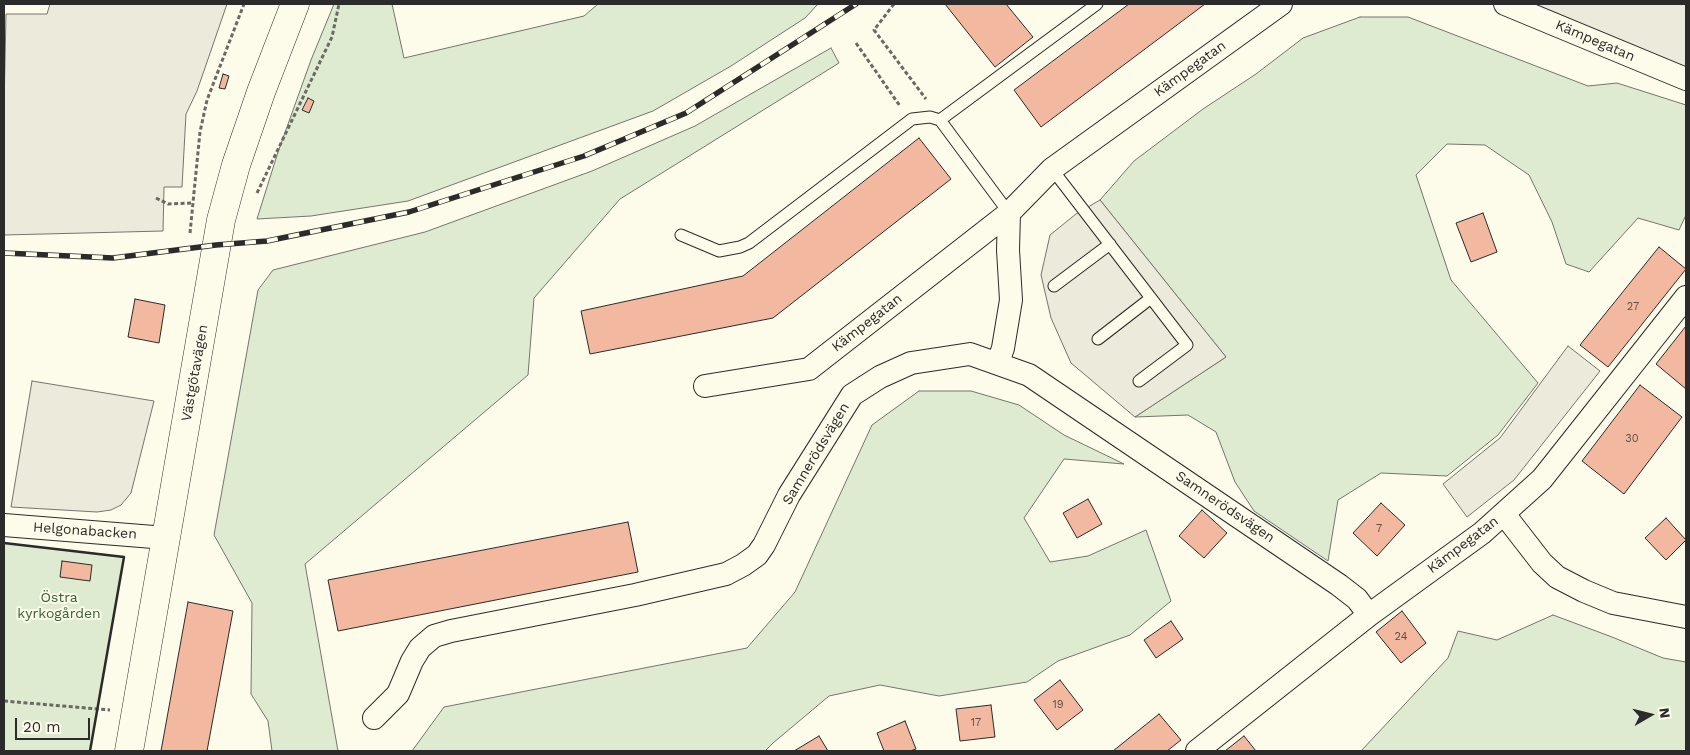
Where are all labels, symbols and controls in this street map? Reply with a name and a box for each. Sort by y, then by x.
street label: Kämpegatan [1553,17,1637,65]
street label: Kämpegatan [1151,37,1229,101]
street label: Kämpegatan [828,290,906,356]
house number: 27 [1627,300,1639,314]
street label: Västgötavägen [178,323,212,423]
street label: Samnerödsvägen [779,400,853,508]
house number: 30 [1625,432,1639,446]
street label: Samnerödsvägen [1172,468,1278,546]
street label: Kämpegatan [1424,513,1502,577]
street label: Helgonabacken [33,519,137,543]
house number: 7 [1376,522,1382,536]
park label: Östra kyrkogården [17,590,101,622]
house number: 24 [1395,630,1407,644]
north arrow [1625,690,1675,740]
house number: 19 [1052,698,1064,712]
text: N [1656,707,1673,719]
scale bar [18,708,92,740]
house number: 17 [971,716,981,730]
text: 20 m [23,718,61,736]

